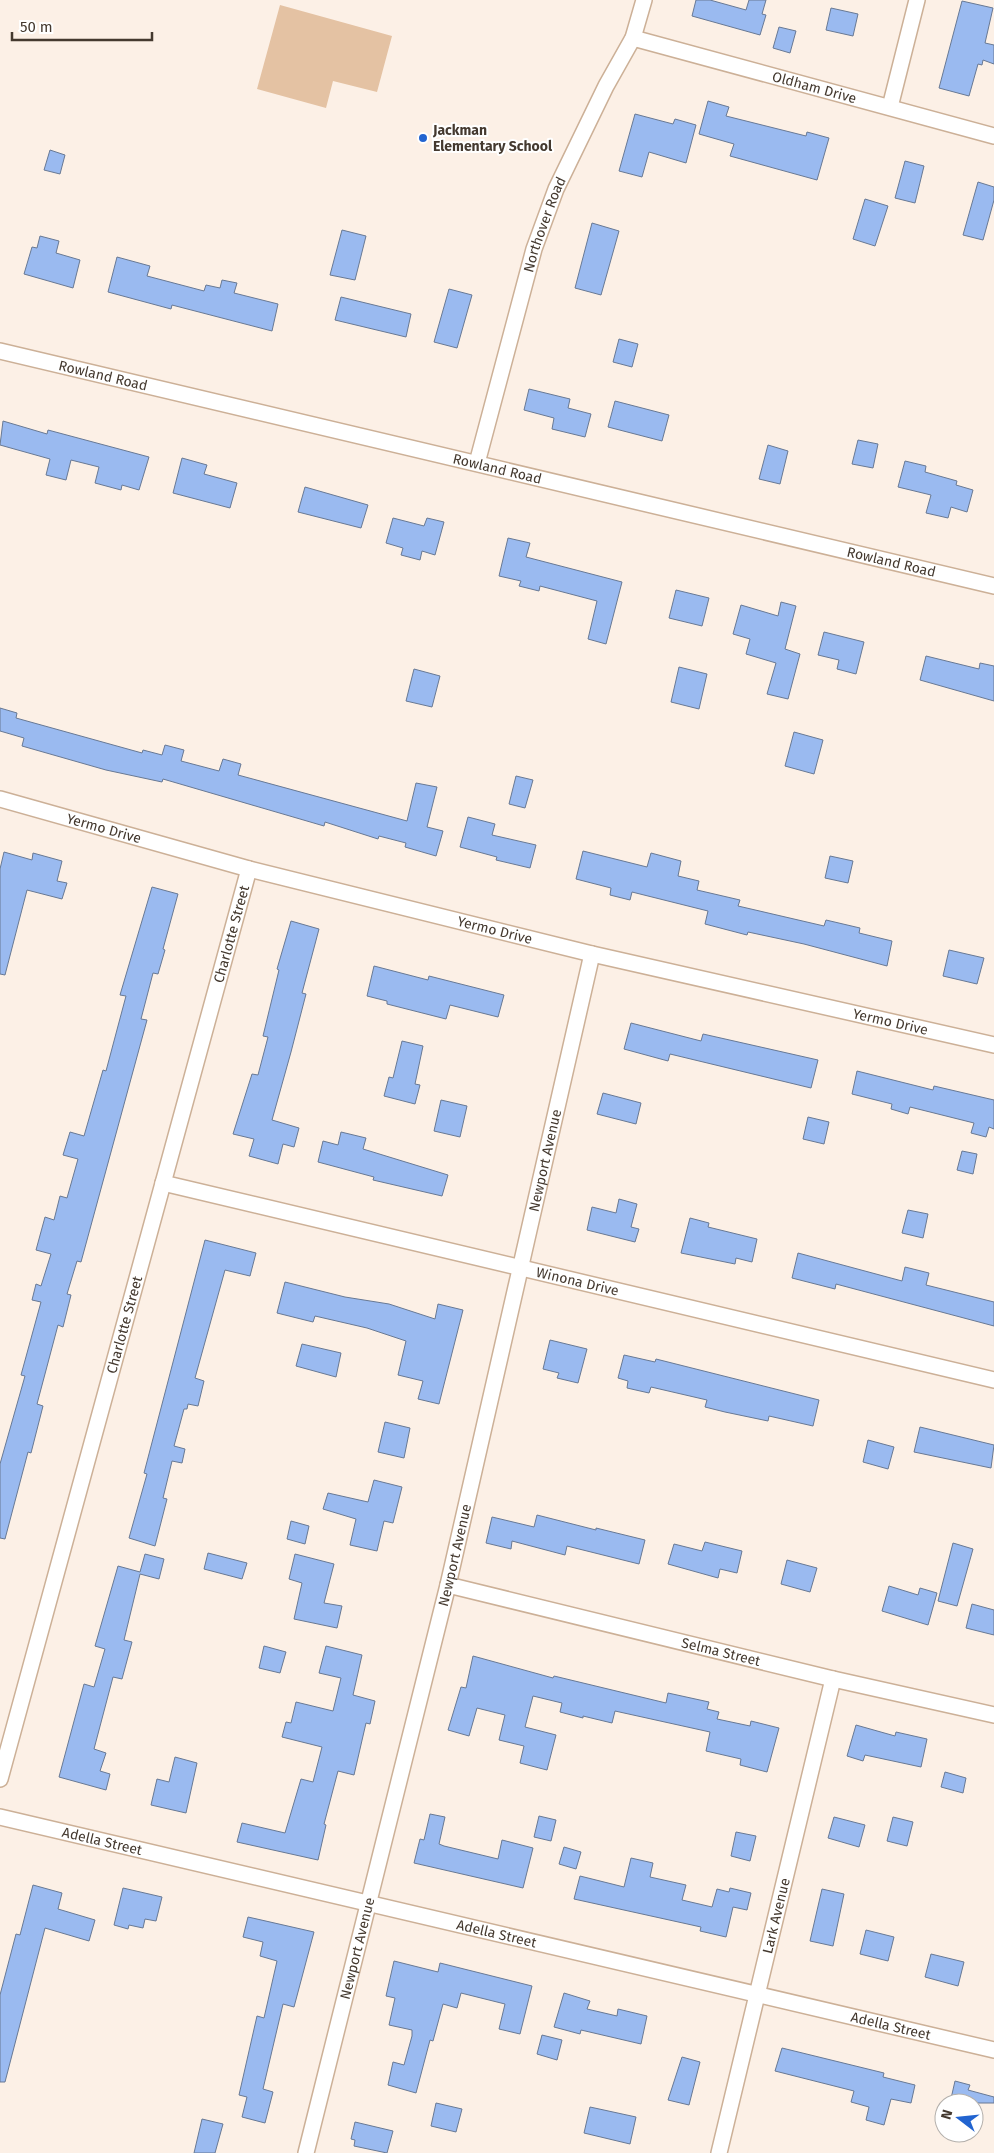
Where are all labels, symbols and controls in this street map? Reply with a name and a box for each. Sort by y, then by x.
scale bar [12,10,152,42]
text: 50 m [20,18,53,36]
street label: Oldham Drive [770,68,858,107]
place label: Jackman Elementary School [432,122,553,155]
marker: Jackman Elementary School [417,132,429,144]
street label: Northover Road [520,174,569,274]
street label: Rowland Road [57,357,149,394]
street label: Rowland Road [451,450,543,487]
street label: Rowland Road [845,543,938,580]
street label: Yermo Drive [65,810,143,847]
street label: Charlotte Street [210,882,253,985]
street label: Yermo Drive [456,912,534,947]
street label: Yermo Drive [851,1005,930,1038]
street label: Newport Avenue [525,1108,565,1213]
street label: Winona Drive [535,1263,621,1299]
street label: Charlotte Street [103,1273,146,1375]
street label: Newport Avenue [434,1502,475,1608]
street label: Selma Street [680,1634,763,1670]
street label: Adella Street [61,1823,145,1859]
street label: Lark Avenue [759,1876,793,1955]
street label: Newport Avenue [336,1896,378,2001]
street label: Adella Street [455,1916,539,1951]
street label: Adella Street [849,2008,933,2044]
north arrow [934,2093,984,2143]
text: N [938,2108,956,2121]

